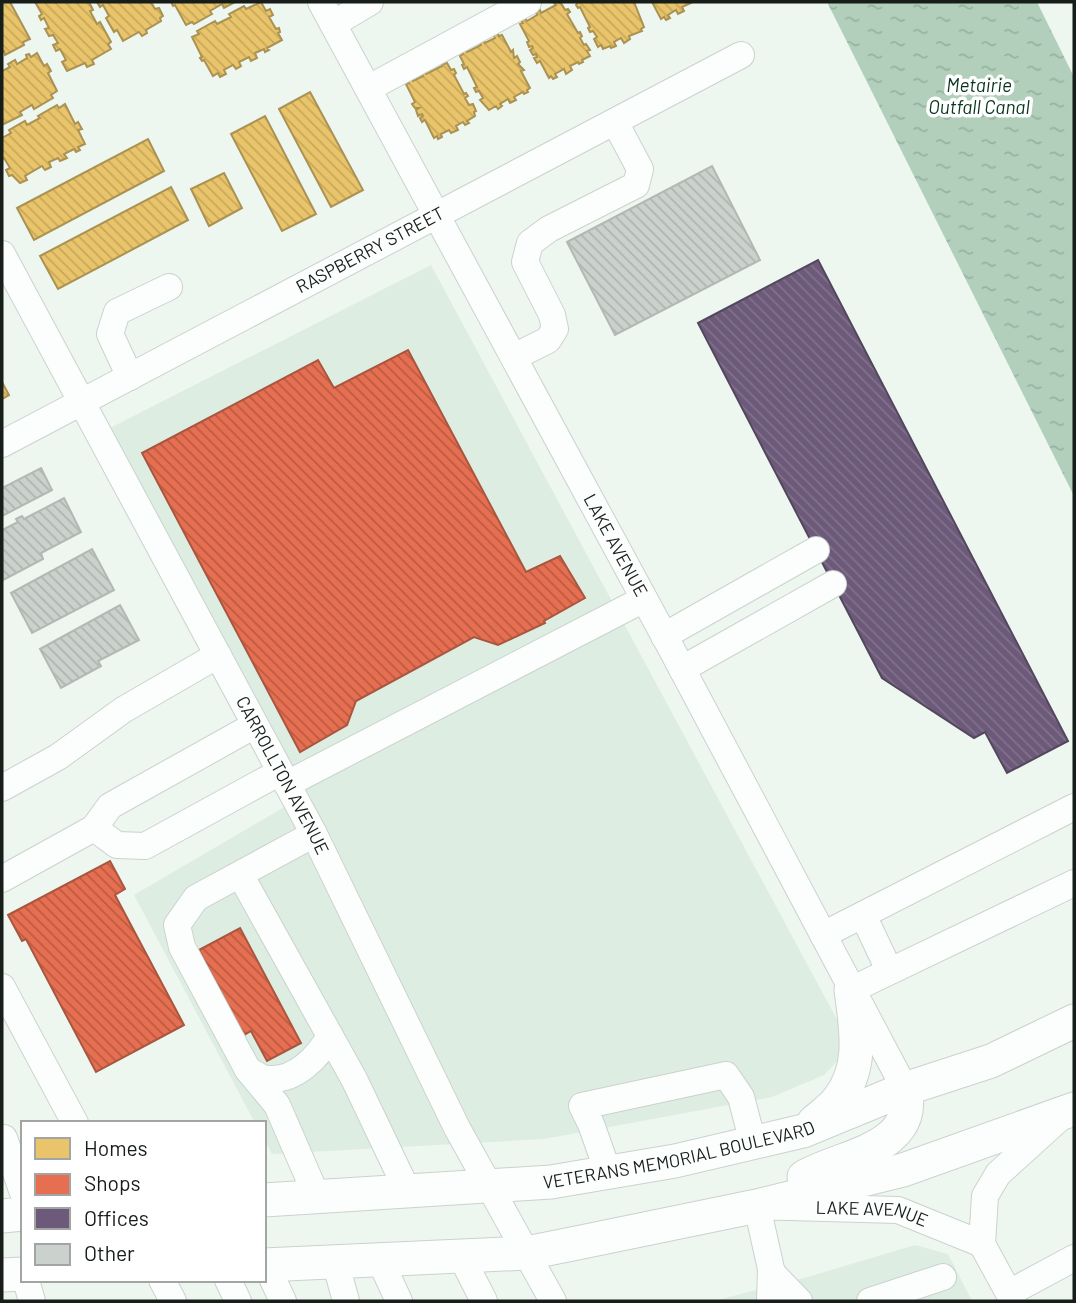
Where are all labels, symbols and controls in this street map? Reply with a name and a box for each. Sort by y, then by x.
water label: Metairie Outfall Canal [928,73,1030,118]
street label: RASPBERRY STREET [292,201,448,297]
street label: LAKE AVENUE [580,490,653,600]
street label: CARROLLTON AVENUE [232,692,334,858]
street label: VETERANS MEMORIAL BOULEVARD [542,1115,818,1192]
legend [21,1121,266,1282]
text: Homes [84,1135,148,1160]
text: Shops [84,1170,141,1195]
street label: LAKE AVENUE [815,1196,931,1231]
text: Offices [84,1205,149,1230]
text: Other [84,1240,135,1265]

